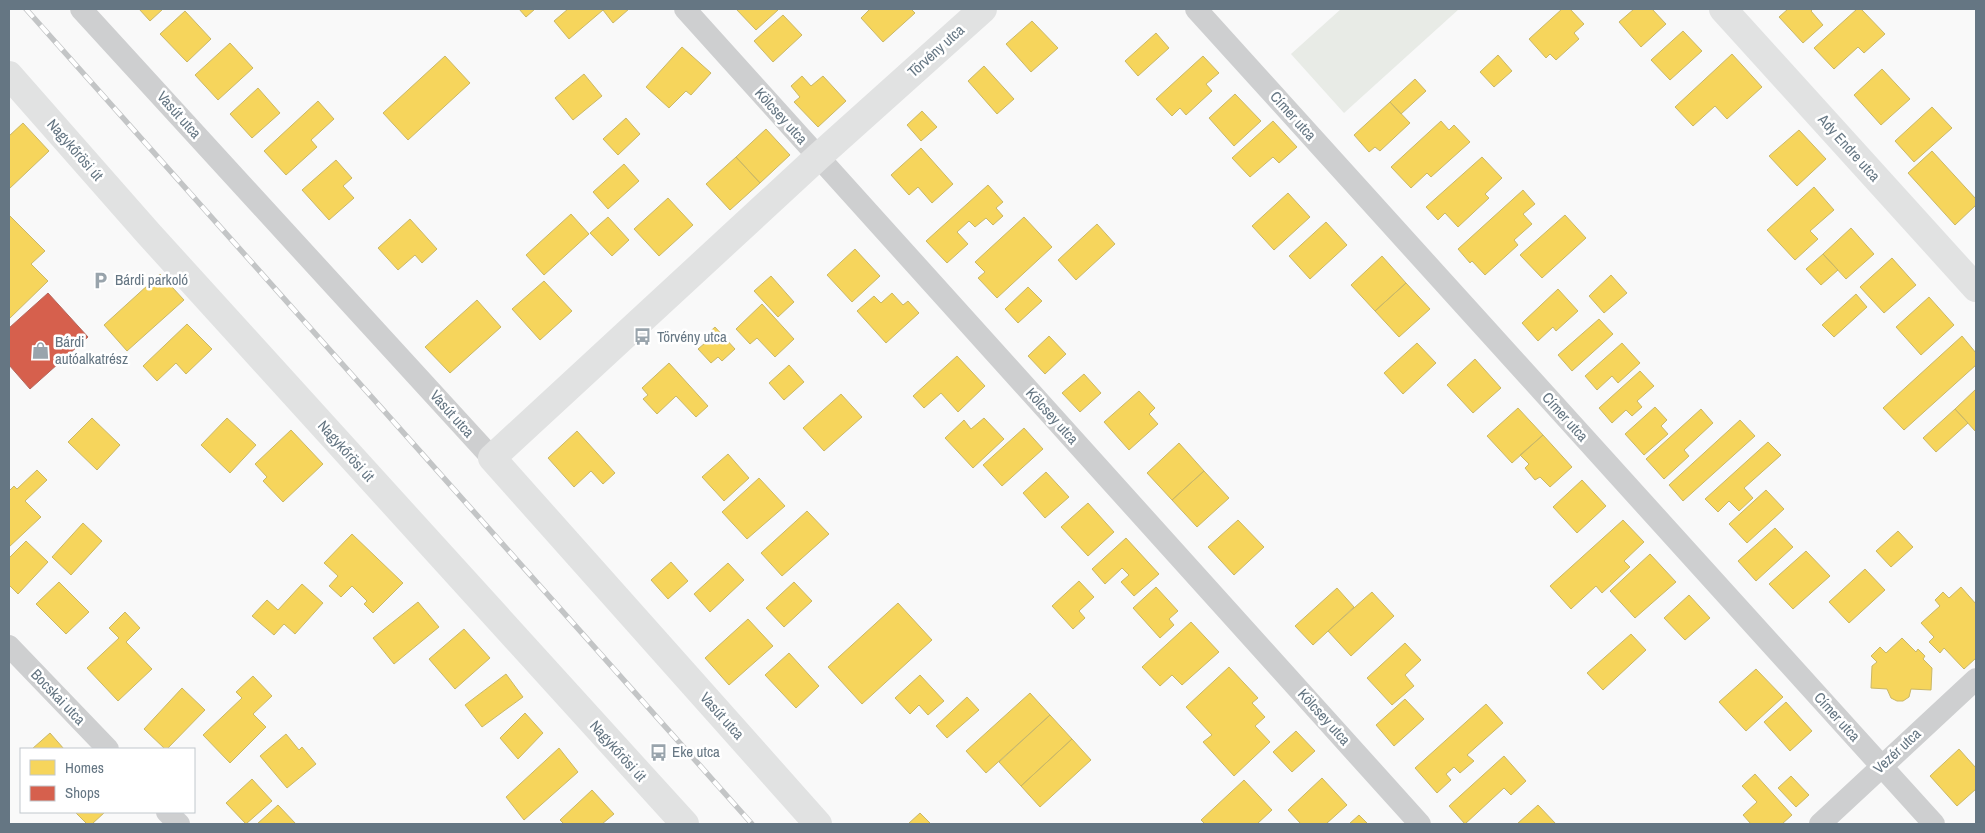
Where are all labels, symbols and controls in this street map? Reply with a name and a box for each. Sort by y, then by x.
street label: Törvény utca [903,19,969,82]
street label: Kölcsey utca [750,83,813,149]
street label: Vasút utca [152,86,206,143]
street label: Címer utca [1265,86,1321,145]
street label: Ady Endre utca [1813,109,1885,186]
street label: Nagykőrösi út [43,114,109,186]
place label: Bárdi parkoló [115,269,188,290]
parking icon: Bárdi parkoló [91,270,111,290]
place label: Törvény utca [657,326,727,347]
bus stop icon: Törvény utca [633,327,653,347]
place label: Bárdi autóalkatrész [55,331,128,369]
shop icon: Bárdi autóalkatrész [31,341,51,361]
street label: Kölcsey utca [1021,383,1084,449]
street label: Vasút utca [425,385,479,442]
street label: Címer utca [1537,387,1593,446]
street label: Nagykőrösi út [313,415,380,486]
street label: Bocskai utca [26,664,90,729]
street label: Kölcsey utca [1293,684,1356,750]
street label: Vasút utca [695,687,749,744]
street label: Címer utca [1809,687,1865,746]
street label: Nagykőrösi út [585,715,652,786]
street label: Vezér utca [1868,723,1925,778]
place label: Eke utca [672,741,720,762]
bus stop icon: Eke utca [648,742,668,762]
legend [20,748,195,813]
text: Homes [65,757,104,778]
text: Shops [65,782,100,803]

